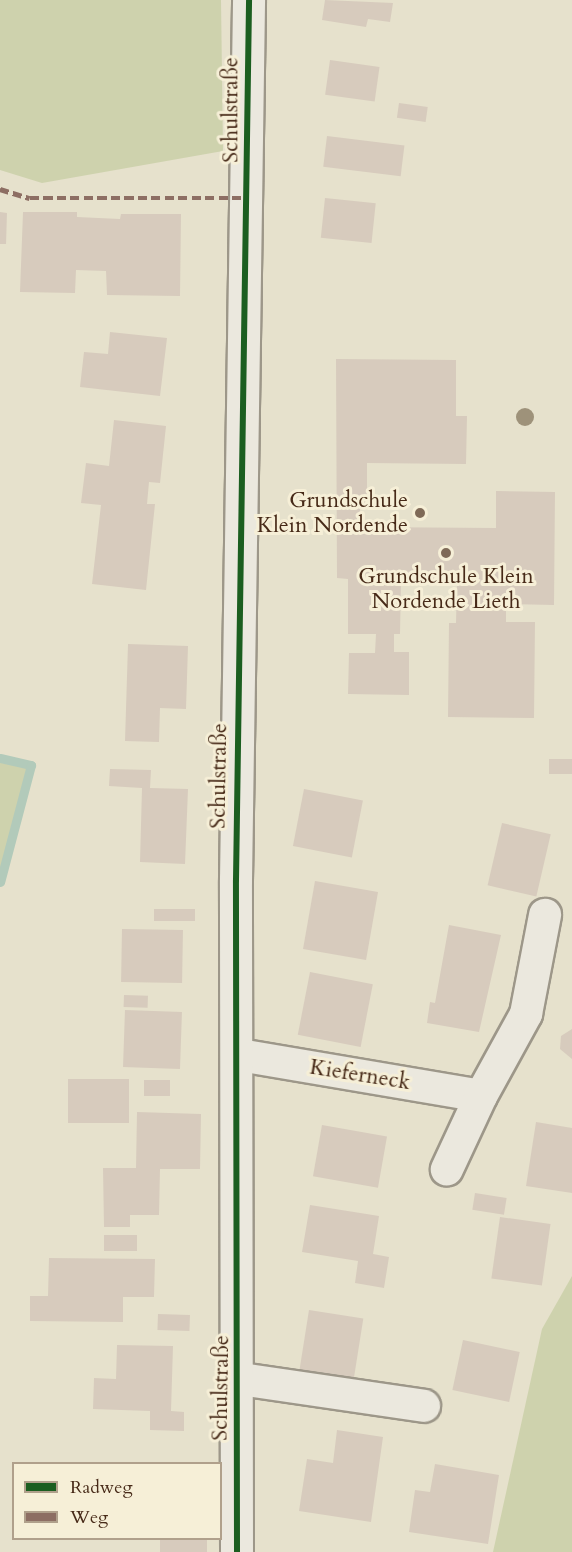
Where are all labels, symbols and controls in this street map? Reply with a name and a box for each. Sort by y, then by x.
street label: Schulstraße [218,57,244,163]
place label: Grundschule Klein Nordende [257,487,408,538]
marker: Grundschule Klein Nordende [413,506,427,520]
marker: Grundschule Klein Nordende Lieth [439,546,453,560]
place label: Grundschule Klein Nordende Lieth [358,563,534,614]
street label: Schulstraße [205,723,233,829]
street label: Kieferneck [308,1054,412,1096]
street label: Schulstraße [207,1335,235,1441]
legend [12,1462,222,1540]
text: Radweg [70,1475,133,1500]
text: Weg [70,1505,108,1530]

